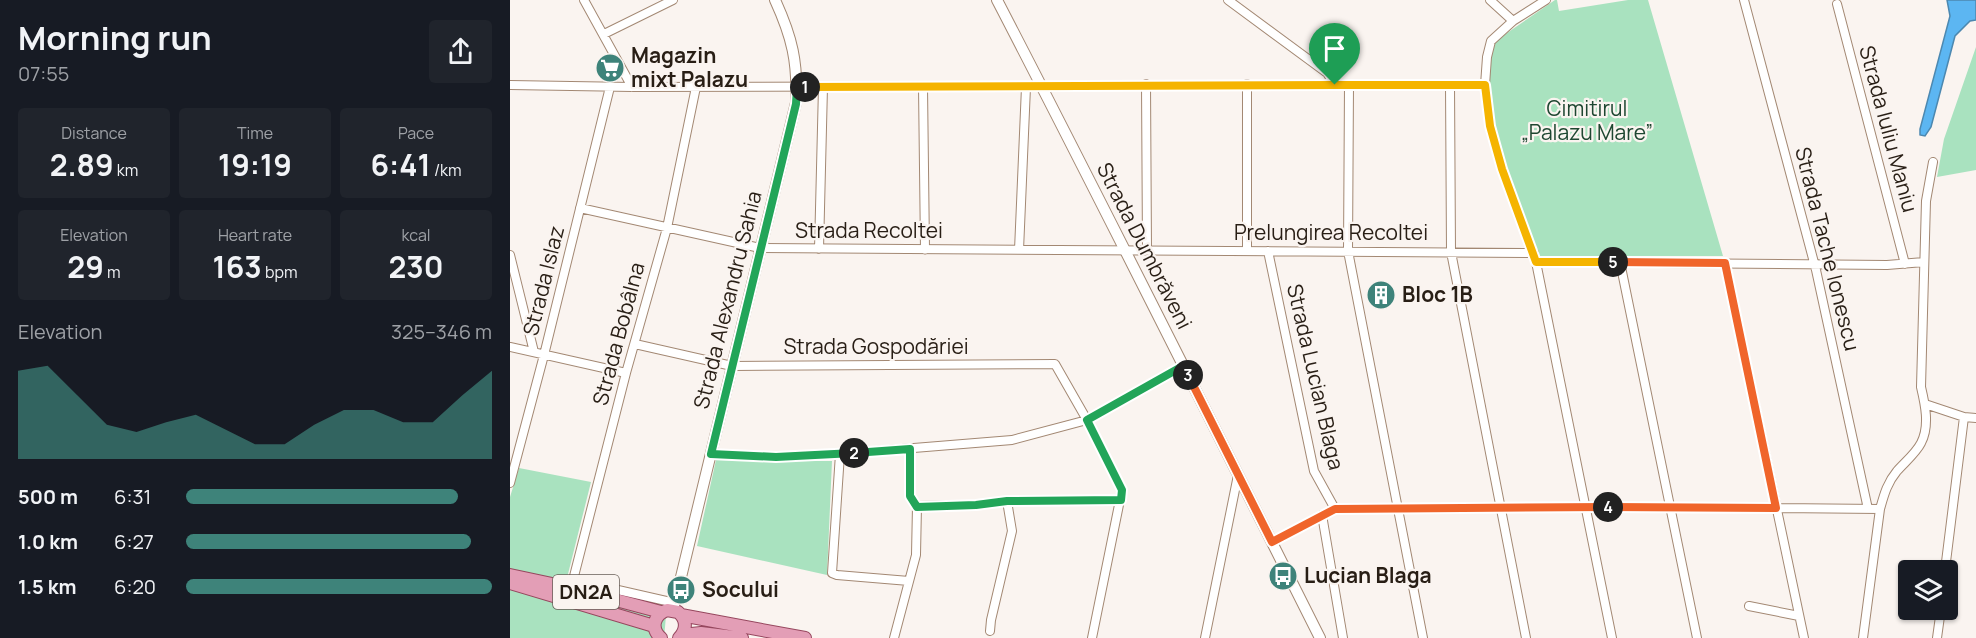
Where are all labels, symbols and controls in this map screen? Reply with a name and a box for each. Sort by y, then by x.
text: Morning run [18,15,212,60]
button: share [429,20,492,83]
pin [1309,23,1360,85]
icon: arrive [1318,32,1351,65]
place label: Magazin mixt Palazu [631,41,748,93]
street label: Strada Iuliu Maniu [1853,42,1925,215]
supermarket icon: Magazin mixt Palazu [594,52,626,84]
text: 07:55 [18,60,69,87]
pin: 1 [790,72,820,102]
text: 1 [801,76,809,98]
park label: Cimitirul „Palazu Mare” [1521,94,1653,146]
text: Distance [61,122,127,144]
text: Time [237,122,273,144]
text: Pace [398,122,434,144]
text: 2.89 [50,144,114,185]
text: 19:19 [218,144,292,185]
text: 6:41 [370,144,431,185]
street label: Strada Tache Ionescu [1789,144,1867,353]
street label: Strada Dumbrăveni [1091,158,1199,334]
text: km [114,159,138,181]
text: /km [431,159,462,181]
street label: Strada Alexandru Sahia [686,188,768,412]
street label: Strada Recoltei [795,216,943,244]
street label: Prelungirea Recoltei [1234,218,1428,246]
street label: Strada Islaz [516,223,570,339]
text: Elevation [60,224,128,246]
text: Heart rate [218,224,292,246]
text: kcal [401,224,431,246]
text: 29 [67,246,104,287]
text: 163 [213,246,262,287]
text: 230 [388,246,444,287]
pin: 5 [1598,247,1628,277]
text: 5 [1608,251,1618,273]
street label: Strada Bobâlna [585,259,651,408]
text: m [104,261,121,283]
text: bpm [262,261,297,283]
building icon: Bloc 1B [1365,279,1397,311]
place label: Bloc 1B [1402,280,1473,308]
street label: Strada Lucian Blaga [1281,281,1351,472]
text: Elevation [18,318,102,345]
text: 325–346 m [391,318,492,345]
street label: Strada Gospodăriei [783,332,969,360]
pin: 3 [1173,360,1203,390]
text: 3 [1183,364,1193,386]
pin: 2 [839,438,869,468]
text: 2 [849,442,859,464]
text: 500 m [18,483,78,510]
text: 6:31 [114,483,151,510]
pin: 4 [1593,492,1623,522]
text: 4 [1603,496,1613,518]
text: 1.0 km [18,528,78,555]
text: 6:27 [114,528,154,555]
bus stop icon: Lucian Blaga [1267,560,1299,592]
map controls [1898,560,1958,620]
button: layers [1898,560,1958,620]
place label: Lucian Blaga [1304,561,1432,589]
text: 1.5 km [18,573,77,600]
text: 6:20 [114,573,156,600]
bus stop icon: Socului [665,574,697,606]
road number: DN2A [553,575,619,609]
place label: Socului [702,575,779,603]

